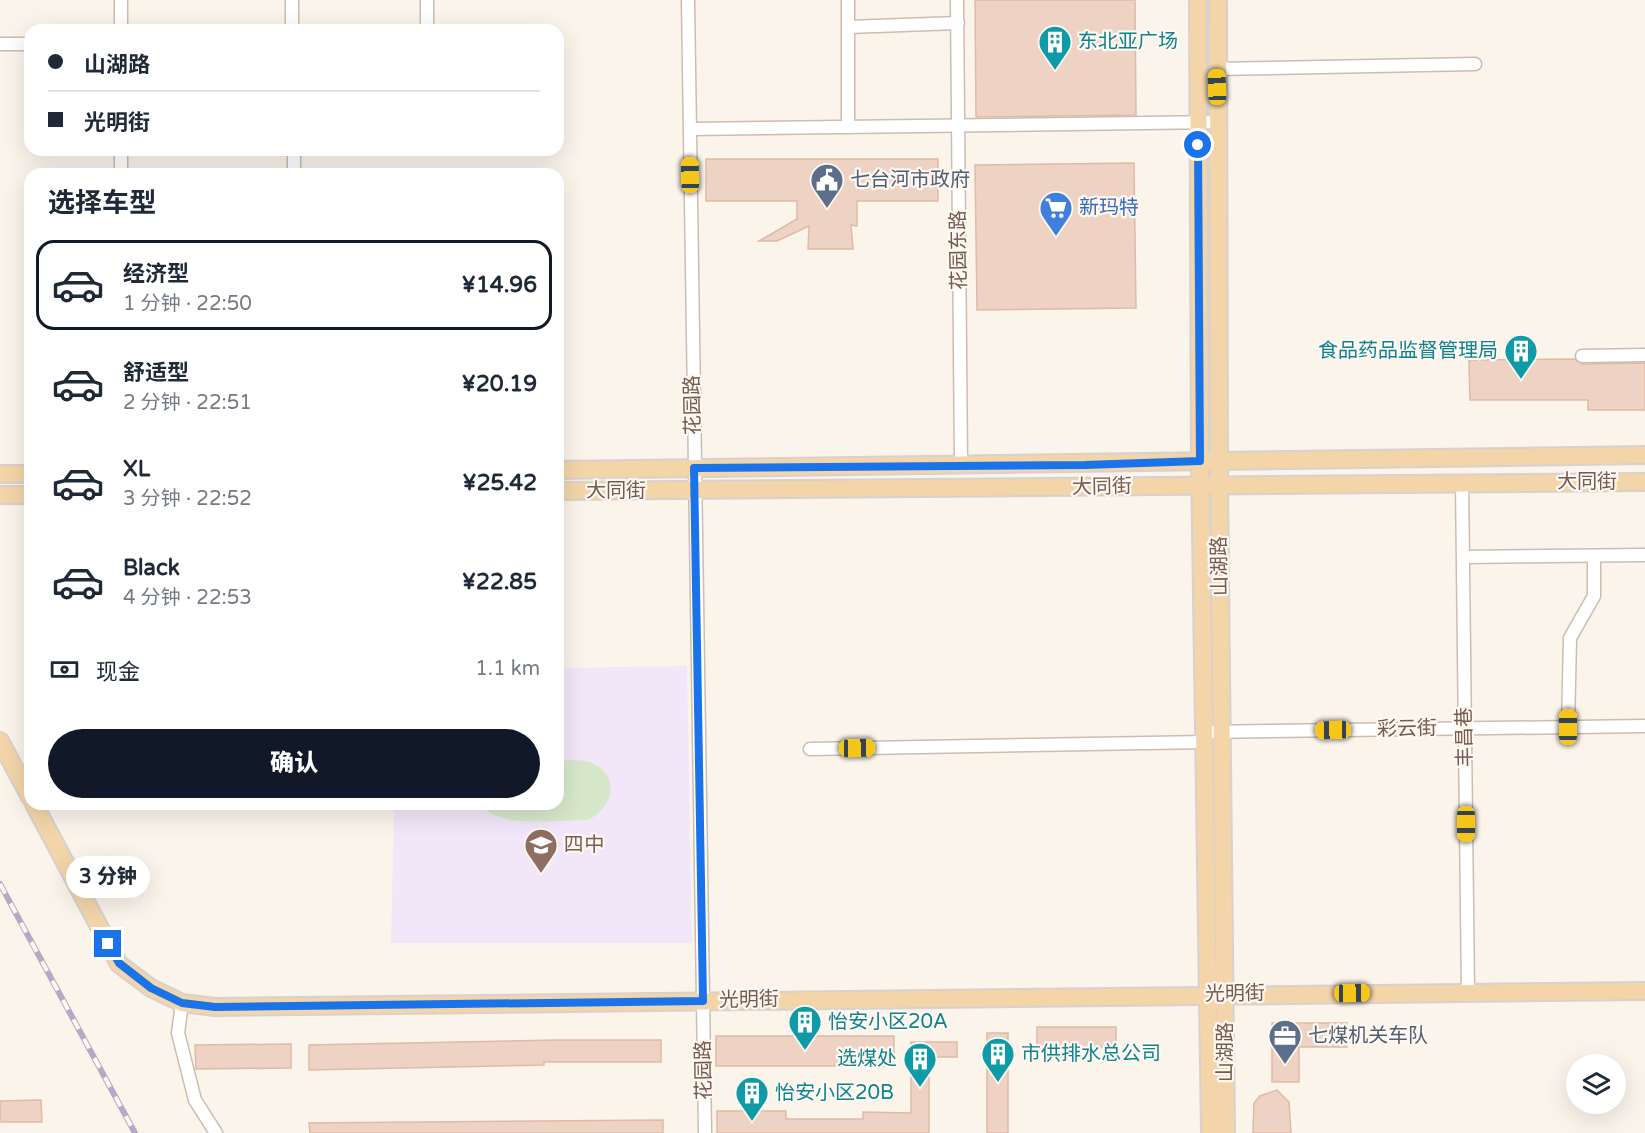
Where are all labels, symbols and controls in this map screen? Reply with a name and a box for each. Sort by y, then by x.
building icon: 东北亚广场 [1037,24,1073,71]
place label: 东北亚广场 [1078,30,1178,54]
text: 山湖路 [84,52,150,78]
car [1207,69,1227,105]
text: 光明街 [84,110,150,136]
route start [1184,131,1211,158]
car [681,157,699,193]
public building icon: 七台河市政府 [809,162,845,209]
place label: 七台河市政府 [850,168,970,192]
text: 选择车型 [48,187,156,220]
supermarket icon: 新玛特 [1038,190,1074,237]
place label: 新玛特 [1079,196,1139,220]
street label: 花园东路 [946,210,972,290]
icon: car [51,258,105,312]
text: 经济型 [123,261,189,287]
text: ¥14.96 [462,272,537,298]
text: 1 分钟 · 22:50 [123,292,252,316]
building icon: 食品药品监督管理局 [1503,333,1539,380]
place label: 食品药品监督管理局 [1318,339,1498,363]
icon: car [51,357,105,411]
text: 舒适型 [123,360,189,386]
text: ¥20.19 [462,371,537,397]
street label: 花园路 [680,375,706,435]
text: 2 分钟 · 22:51 [123,391,252,415]
icon: car [51,456,105,510]
text: XL [123,456,150,482]
text: ¥25.42 [462,470,537,496]
street label: 大同街 [1557,470,1617,494]
street label: 大同街 [1072,474,1132,500]
street label: 大同街 [586,479,646,503]
text: 3 分钟 · 22:52 [123,487,252,511]
street label: 山湖路 [1207,536,1233,596]
icon: car [51,555,105,609]
text: Black [123,555,180,581]
text: ¥22.85 [462,569,537,595]
text: 4 分钟 · 22:53 [123,586,252,610]
icon: cash [48,653,81,686]
text: 1.1 km [475,657,540,681]
text: 现金 [96,659,140,685]
street label: 丰昌巷 [1452,707,1478,767]
car [1559,709,1577,745]
street label: 彩云街 [1377,716,1437,742]
car [1315,721,1351,739]
button: 确认 [48,729,540,798]
car [839,739,875,757]
car [1457,806,1475,842]
school or university icon: 四中 [523,827,559,874]
place label: 四中 [564,833,604,857]
callout: 3 分钟 [66,857,150,899]
text: 3 分钟 [79,865,137,889]
route end [94,930,121,957]
street label: 光明街 [1205,981,1265,1007]
car [1334,984,1370,1002]
street label: 光明街 [719,987,779,1013]
building icon: 怡安小区20A [787,1004,823,1051]
place label: 怡安小区20A [828,1010,948,1034]
office icon: 七煤机关车队 [1267,1018,1303,1065]
street label: 山湖路 [1214,1022,1238,1082]
place label: 七煤机关车队 [1308,1024,1428,1048]
building icon: 市供排水总公司 [980,1036,1016,1083]
street label: 花园路 [691,1040,717,1100]
building icon: 选煤处 [902,1041,938,1088]
place label: 市供排水总公司 [1021,1042,1161,1066]
place label: 选煤处 [837,1047,897,1071]
map controls [1566,1054,1626,1114]
button: layers [1566,1054,1626,1114]
building icon: 怡安小区20B [734,1075,770,1122]
place label: 怡安小区20B [775,1081,894,1105]

